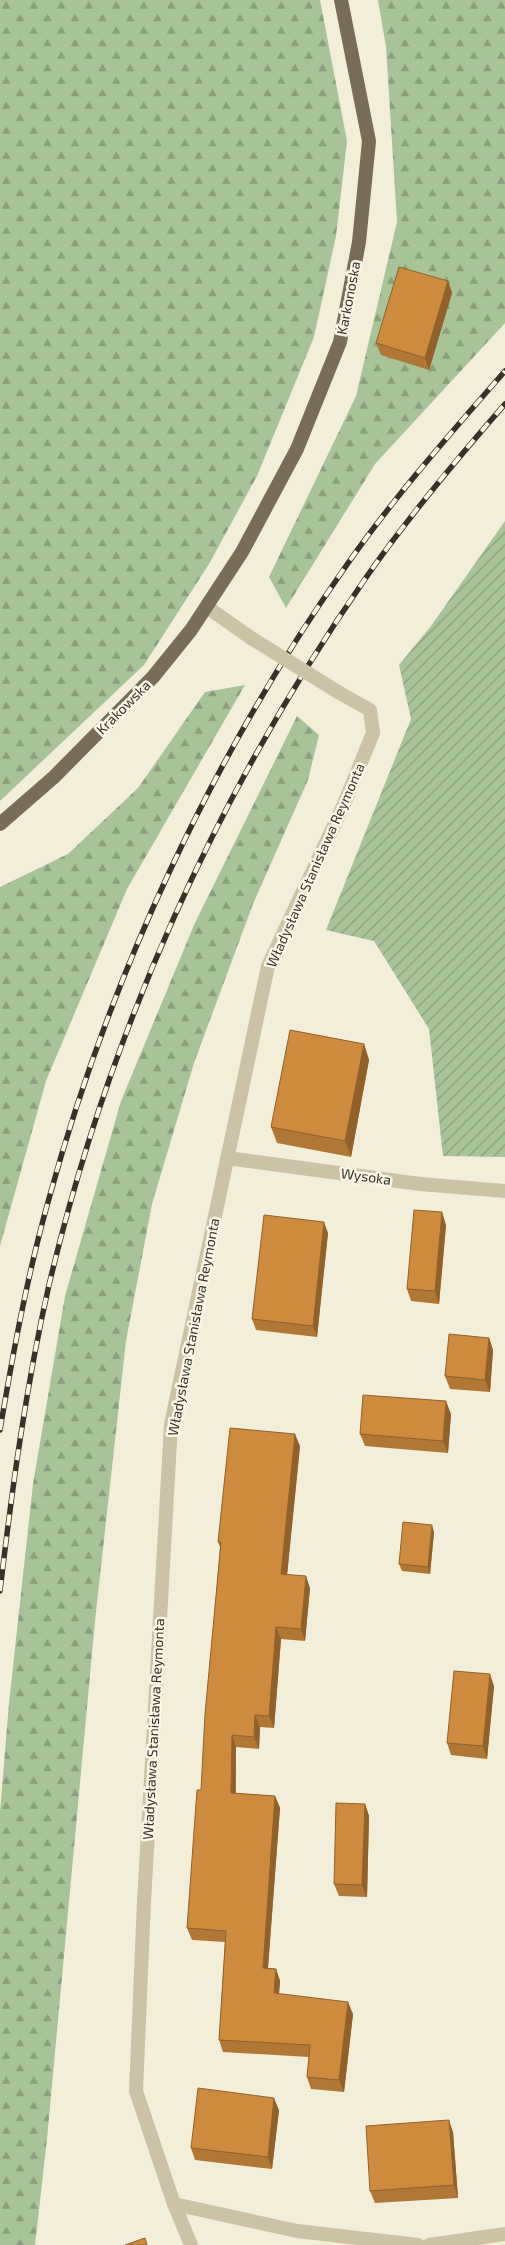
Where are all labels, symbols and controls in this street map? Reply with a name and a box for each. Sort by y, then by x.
street label: Karkonoska [333,260,363,336]
street label: Krakowska [92,676,154,738]
street label: Władysława Stanisława Reymonta [262,760,368,970]
street label: Wysoka [340,1164,392,1188]
street label: Władysława Stanisława Reymonta [164,1217,222,1437]
street label: Władysława Stanisława Reymonta [139,1618,167,1840]

